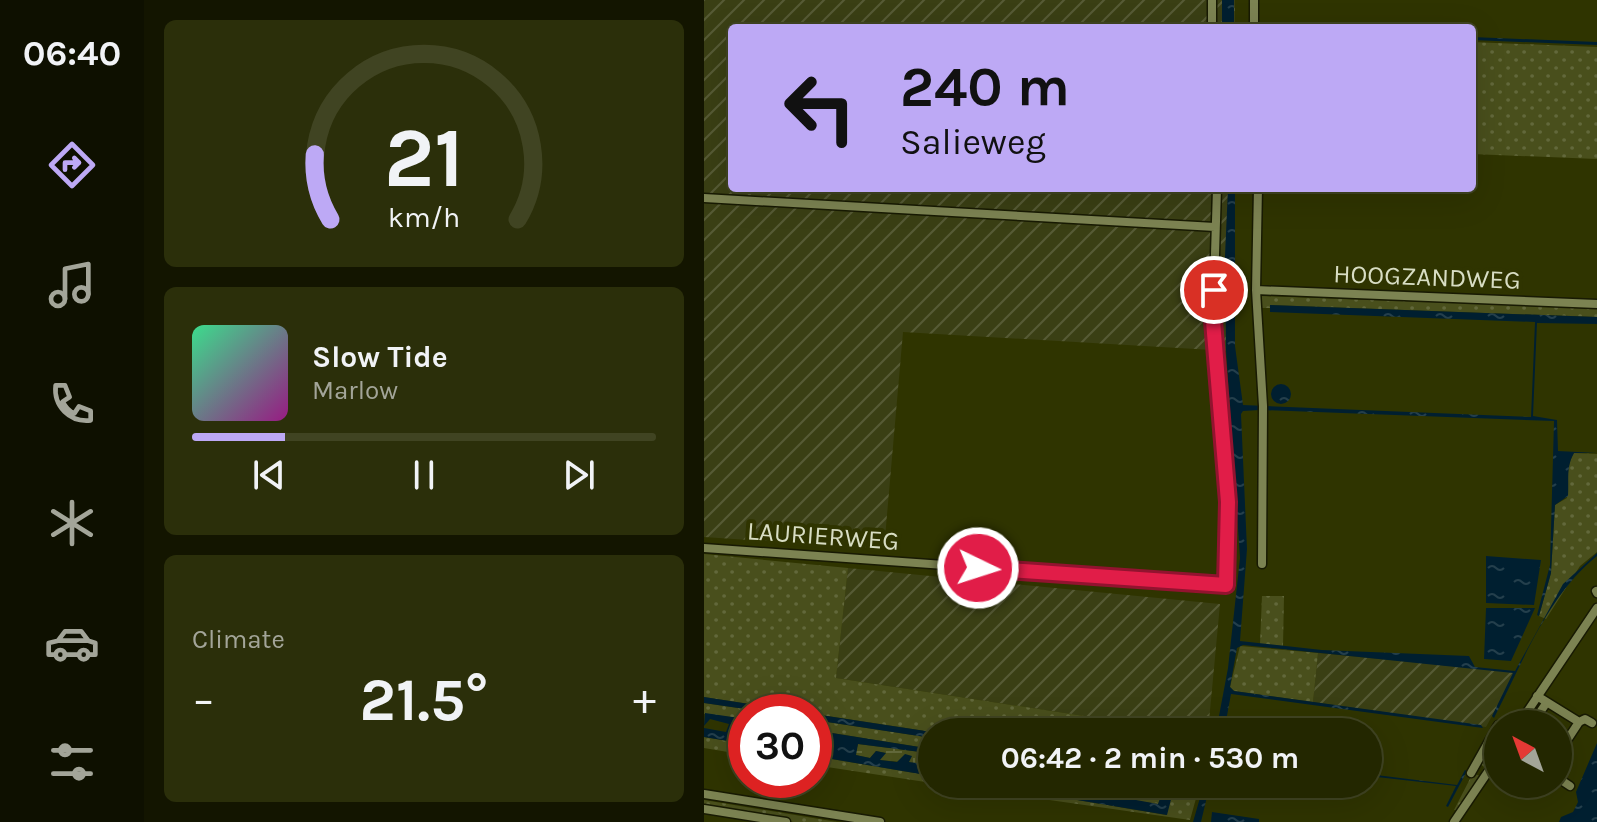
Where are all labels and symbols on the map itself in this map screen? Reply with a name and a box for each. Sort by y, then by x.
pin [1180,256,1248,324]
street label: HOOGZANDWEG [1333,258,1521,296]
street label: LAURIERWEG [746,515,900,557]
position arrow [936,526,1020,610]
speed limit sign: 30 [728,694,832,798]
north arrow [1484,710,1572,798]

